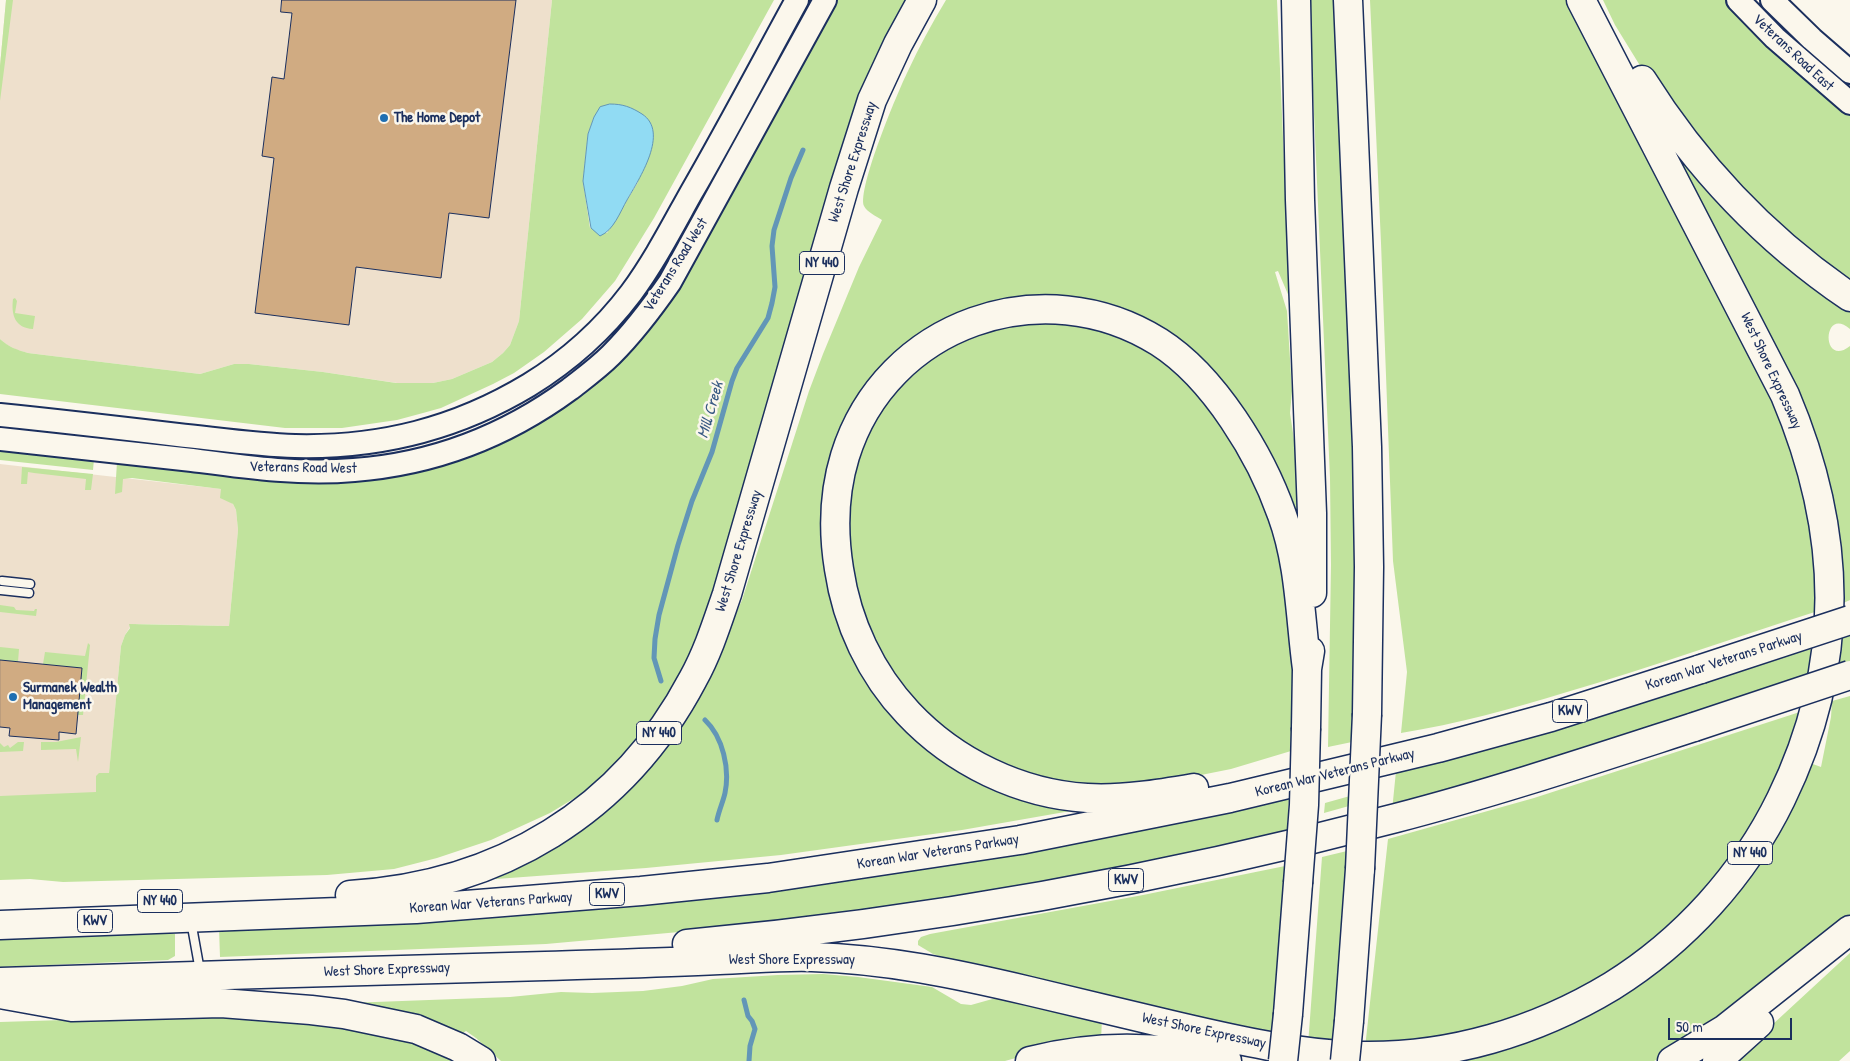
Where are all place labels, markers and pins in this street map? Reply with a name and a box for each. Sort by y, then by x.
place label: The Home Depot [394,109,480,127]
marker: The Home Depot [378,112,390,124]
place label: Surmanek Wealth Management [23,679,117,714]
marker: Surmanek Wealth Management [7,691,19,703]

